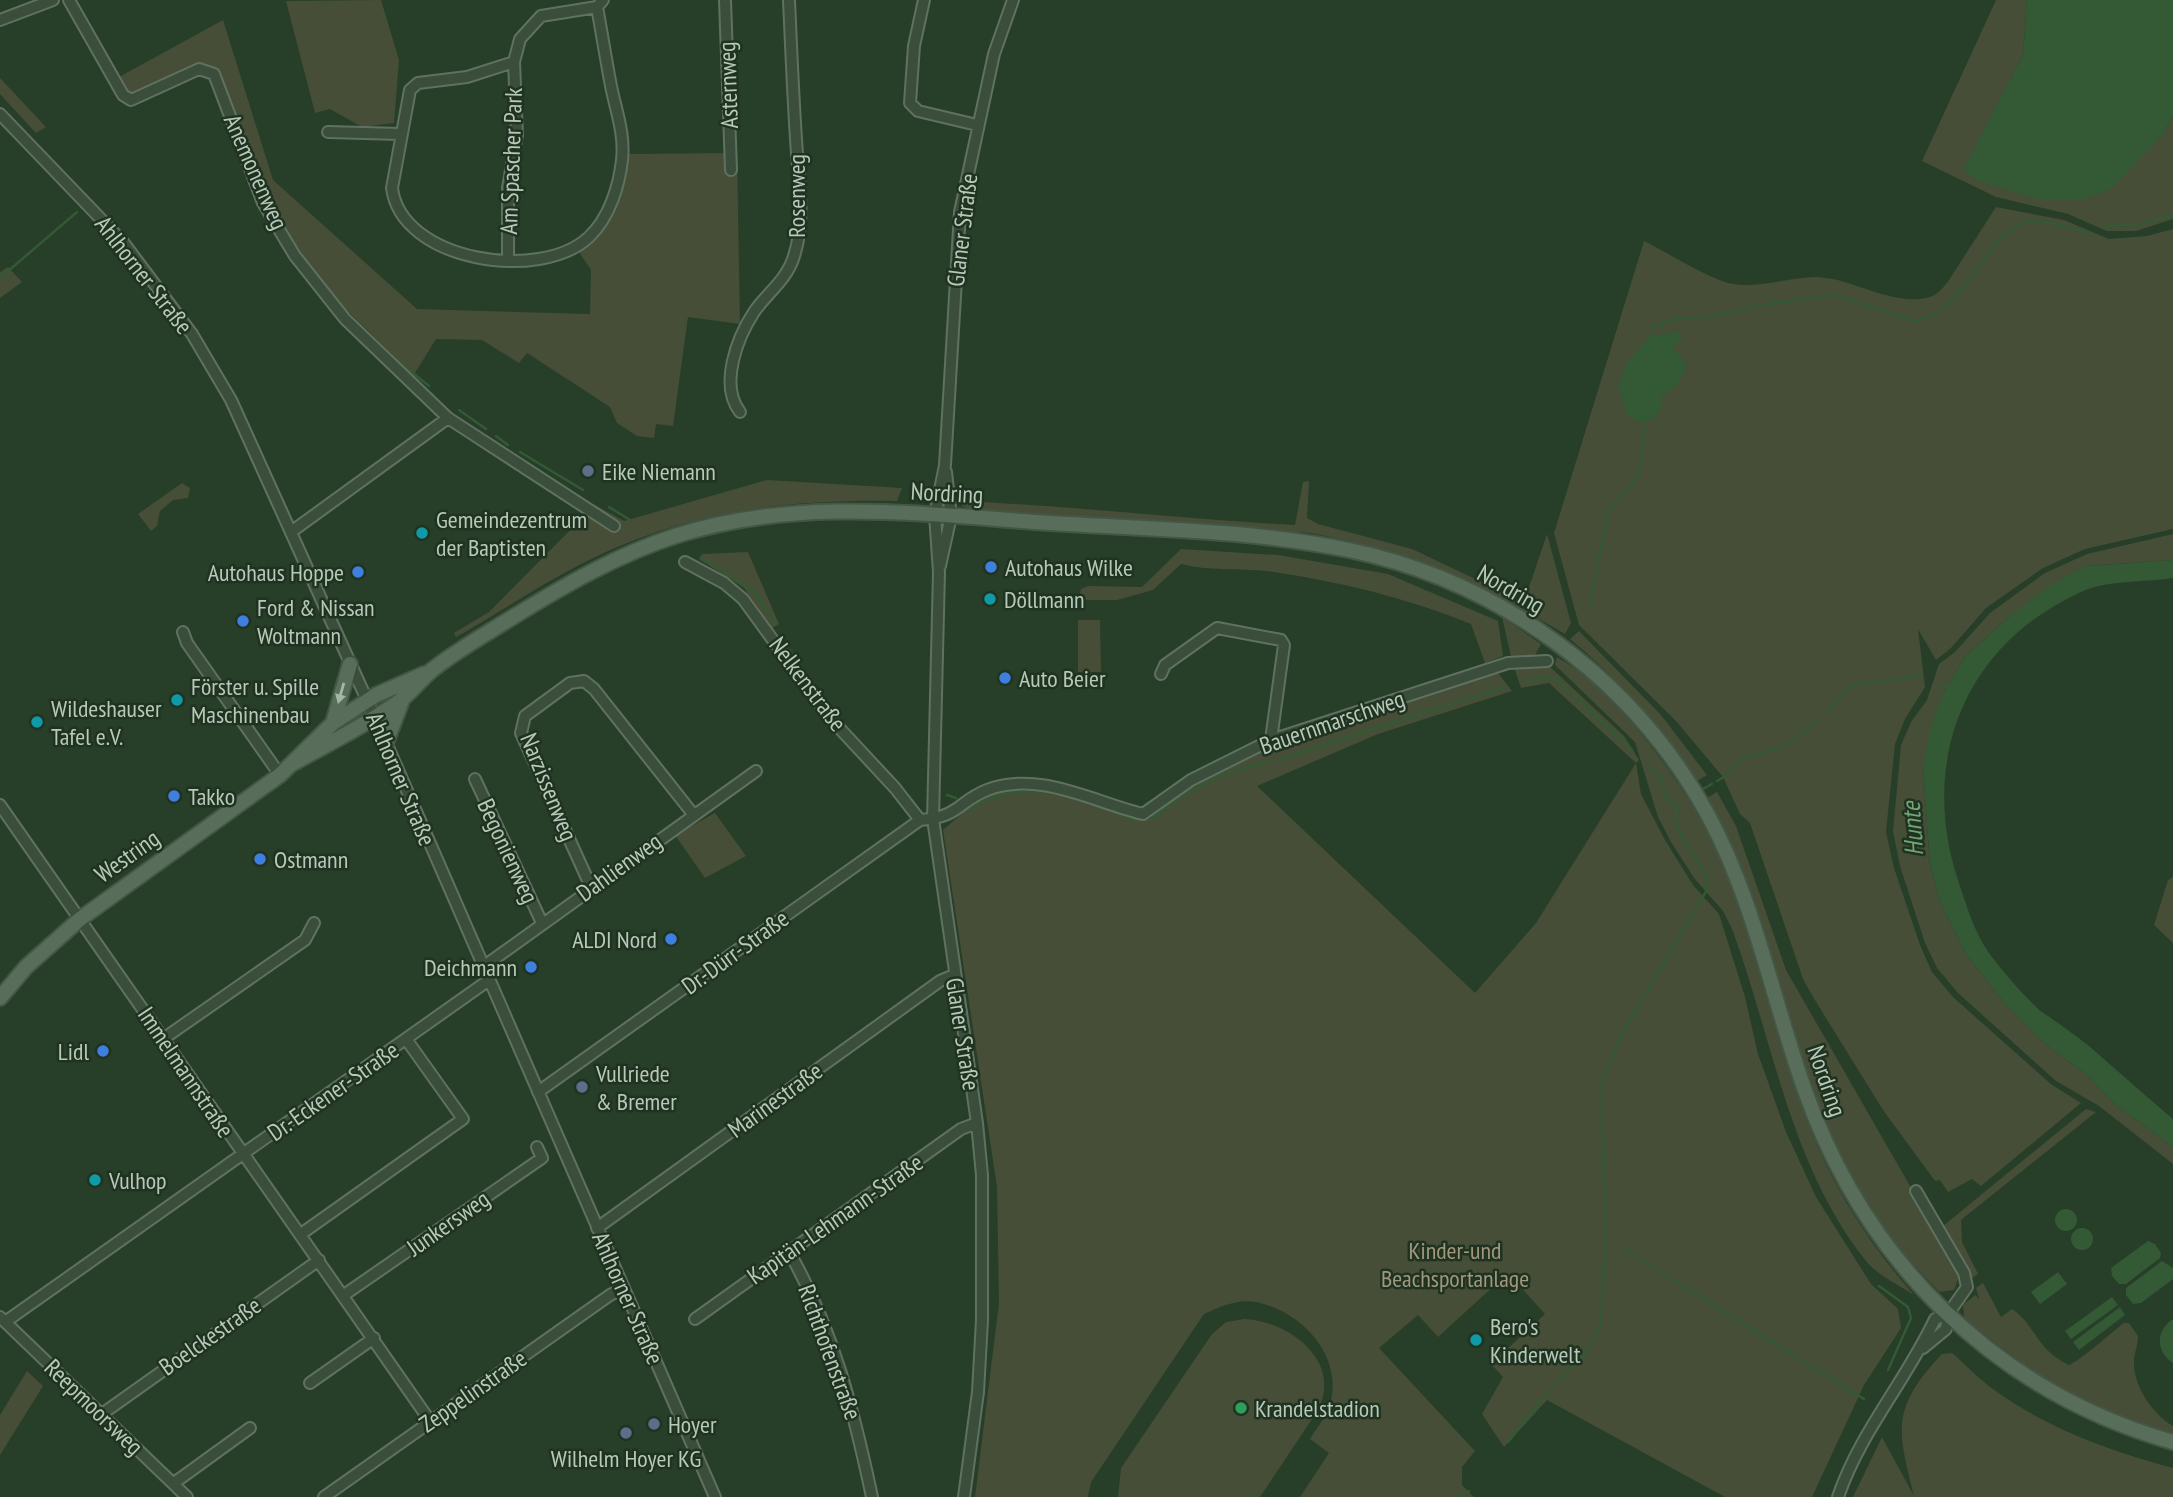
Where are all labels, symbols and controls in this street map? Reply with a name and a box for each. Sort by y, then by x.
street label: Asternweg [711,41,745,129]
street label: Am Spascher Park [493,86,529,235]
street label: Anemonenweg [217,110,295,234]
street label: Rosenweg [781,154,812,238]
street label: Glaner Straße [940,172,984,288]
street label: Ahlhorner Straße [88,210,200,340]
place label: Eike Niemann [602,456,716,487]
marker: Eike Niemann [580,463,596,479]
street label: Nordring [910,476,984,510]
place label: Gemeindezentrum der Baptisten [436,504,587,563]
marker: Gemeindezentrum der Baptisten [414,525,430,541]
place label: Autohaus Wilke [1005,552,1133,583]
place label: Autohaus Hoppe [208,557,344,588]
street label: Nordring [1472,557,1550,621]
marker: Autohaus Wilke [983,559,999,575]
marker: Autohaus Hoppe [350,564,366,580]
place label: Döllmann [1004,584,1084,615]
marker: Döllmann [982,591,998,607]
place label: Ford & Nissan Woltmann [257,592,375,651]
marker: Ford & Nissan Woltmann [235,613,251,629]
street label: Nelkenstraße [762,631,854,737]
place label: Auto Beier [1019,663,1106,694]
marker: Auto Beier [997,670,1013,686]
place label: Förster u. Spille Maschinenbau [191,671,319,730]
one-way arrow [336,683,346,704]
street label: Bauernmarschweg [1255,683,1409,761]
marker: Förster u. Spille Maschinenbau [169,692,185,708]
place label: Wildeshauser Tafel e.V. [51,693,162,752]
street label: Ahlhorner Straße [359,708,443,850]
marker: Wildeshauser Tafel e.V. [29,714,45,730]
street label: Narzissenweg [513,729,585,845]
place label: Takko [188,781,235,812]
marker: Takko [166,788,182,804]
street label: Begonienweg [470,794,546,908]
water label: Hunte [1893,799,1930,857]
street label: Westring [88,822,166,890]
street label: Dahlienweg [570,826,668,908]
place label: Ostmann [274,844,348,875]
marker: Ostmann [252,851,268,867]
street label: Dr.-Dürr-Straße [675,903,795,1001]
place label: ALDI Nord [572,924,657,955]
marker: ALDI Nord [663,931,679,947]
place label: Deichmann [424,952,517,983]
marker: Deichmann [523,959,539,975]
street label: Glaner Straße [939,975,987,1093]
street label: Immelmannstraße [131,1001,241,1143]
street label: Dr.-Eckener-Straße [261,1034,405,1148]
place label: Lidl [58,1036,89,1067]
street label: Nordring [1800,1041,1854,1121]
marker: Lidl [95,1043,111,1059]
street label: Marinestraße [722,1055,828,1145]
place label: Vullriede & Bremer [595,1058,677,1117]
marker: Vullriede & Bremer [574,1079,590,1095]
street label: Kapitän-Lehmann-Straße [741,1147,929,1291]
place label: Vulhop [108,1165,167,1196]
marker: Vulhop [87,1172,103,1188]
street label: Junkersweg [400,1183,496,1263]
street label: Ahlhorner Straße [585,1227,671,1369]
park label: Kinder-und Beachsportanlage [1381,1235,1529,1294]
street label: Richthofenstraße [791,1280,869,1424]
street label: Boelckestraße [153,1290,267,1382]
place label: Bero's Kinderwelt [1490,1311,1581,1370]
marker: Bero's Kinderwelt [1468,1332,1484,1348]
street label: Zeppelinstraße [413,1343,533,1439]
street label: Reepmoorsweg [38,1352,150,1462]
place label: Krandelstadion [1255,1393,1380,1424]
marker: Krandelstadion [1233,1400,1249,1416]
place label: Hoyer [668,1409,717,1440]
marker: Hoyer [646,1416,662,1432]
marker: Wilhelm Hoyer KG [618,1425,634,1441]
place label: Wilhelm Hoyer KG [551,1443,701,1474]

